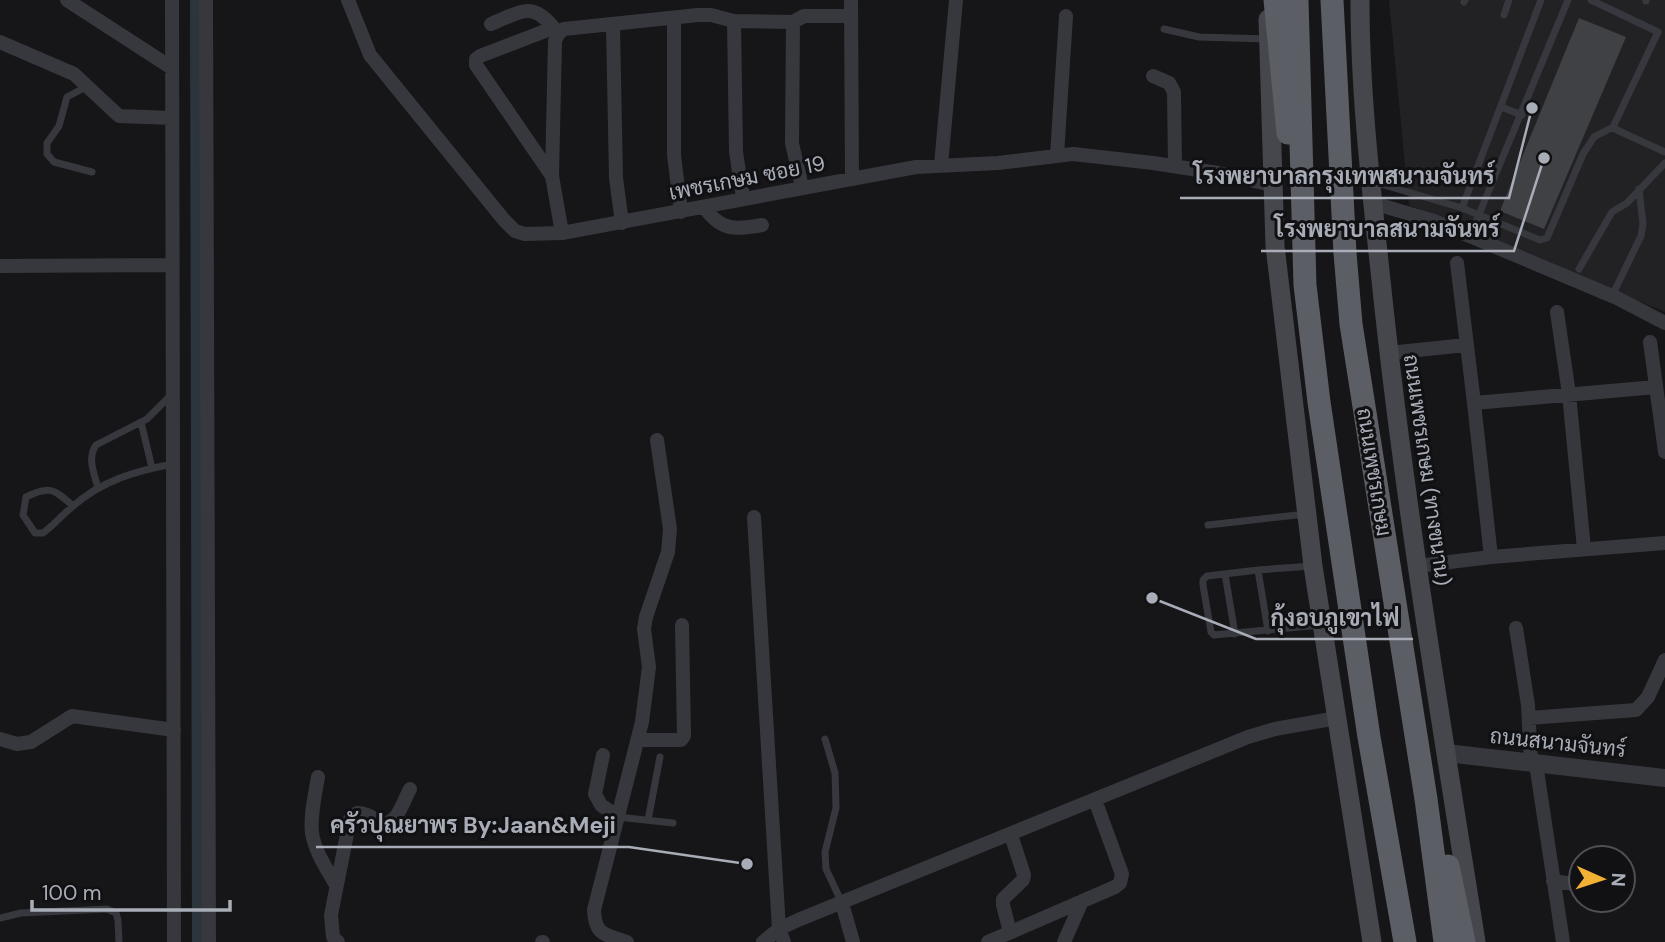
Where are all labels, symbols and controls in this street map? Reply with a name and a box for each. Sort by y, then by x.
street label: เพชรเกษม ซอย 19 [667,149,827,207]
callout: โรงพยาบาลกรุงเทพสนามจันทร์ [1180,154,1509,198]
text: โรงพยาบาลกรุงเทพสนามจันทร์ [1191,160,1496,193]
callout: โรงพยาบาลสนามจันทร์ [1261,207,1514,251]
text: โรงพยาบาลสนามจันทร์ [1273,213,1501,244]
street label: ถนนเพชรเกษม (ทางขนาน) [1397,352,1457,588]
street label: ถนนเพชรเกษม [1350,406,1398,538]
callout: กุ้งอบภูเขาไฟ [1256,595,1413,639]
text: กุ้งอบภูเขาไฟ [1270,602,1400,635]
street label: ถนนสนามจันทร์ [1489,722,1627,764]
callout: ครัวปุณยาพร By:Jaan&Meji [316,803,629,847]
text: ครัวปุณยาพร By:Jaan&Meji [330,810,616,842]
north arrow [1567,844,1637,914]
scale bar [32,869,229,913]
text: N [1606,872,1631,887]
text: 100 m [42,879,102,907]

